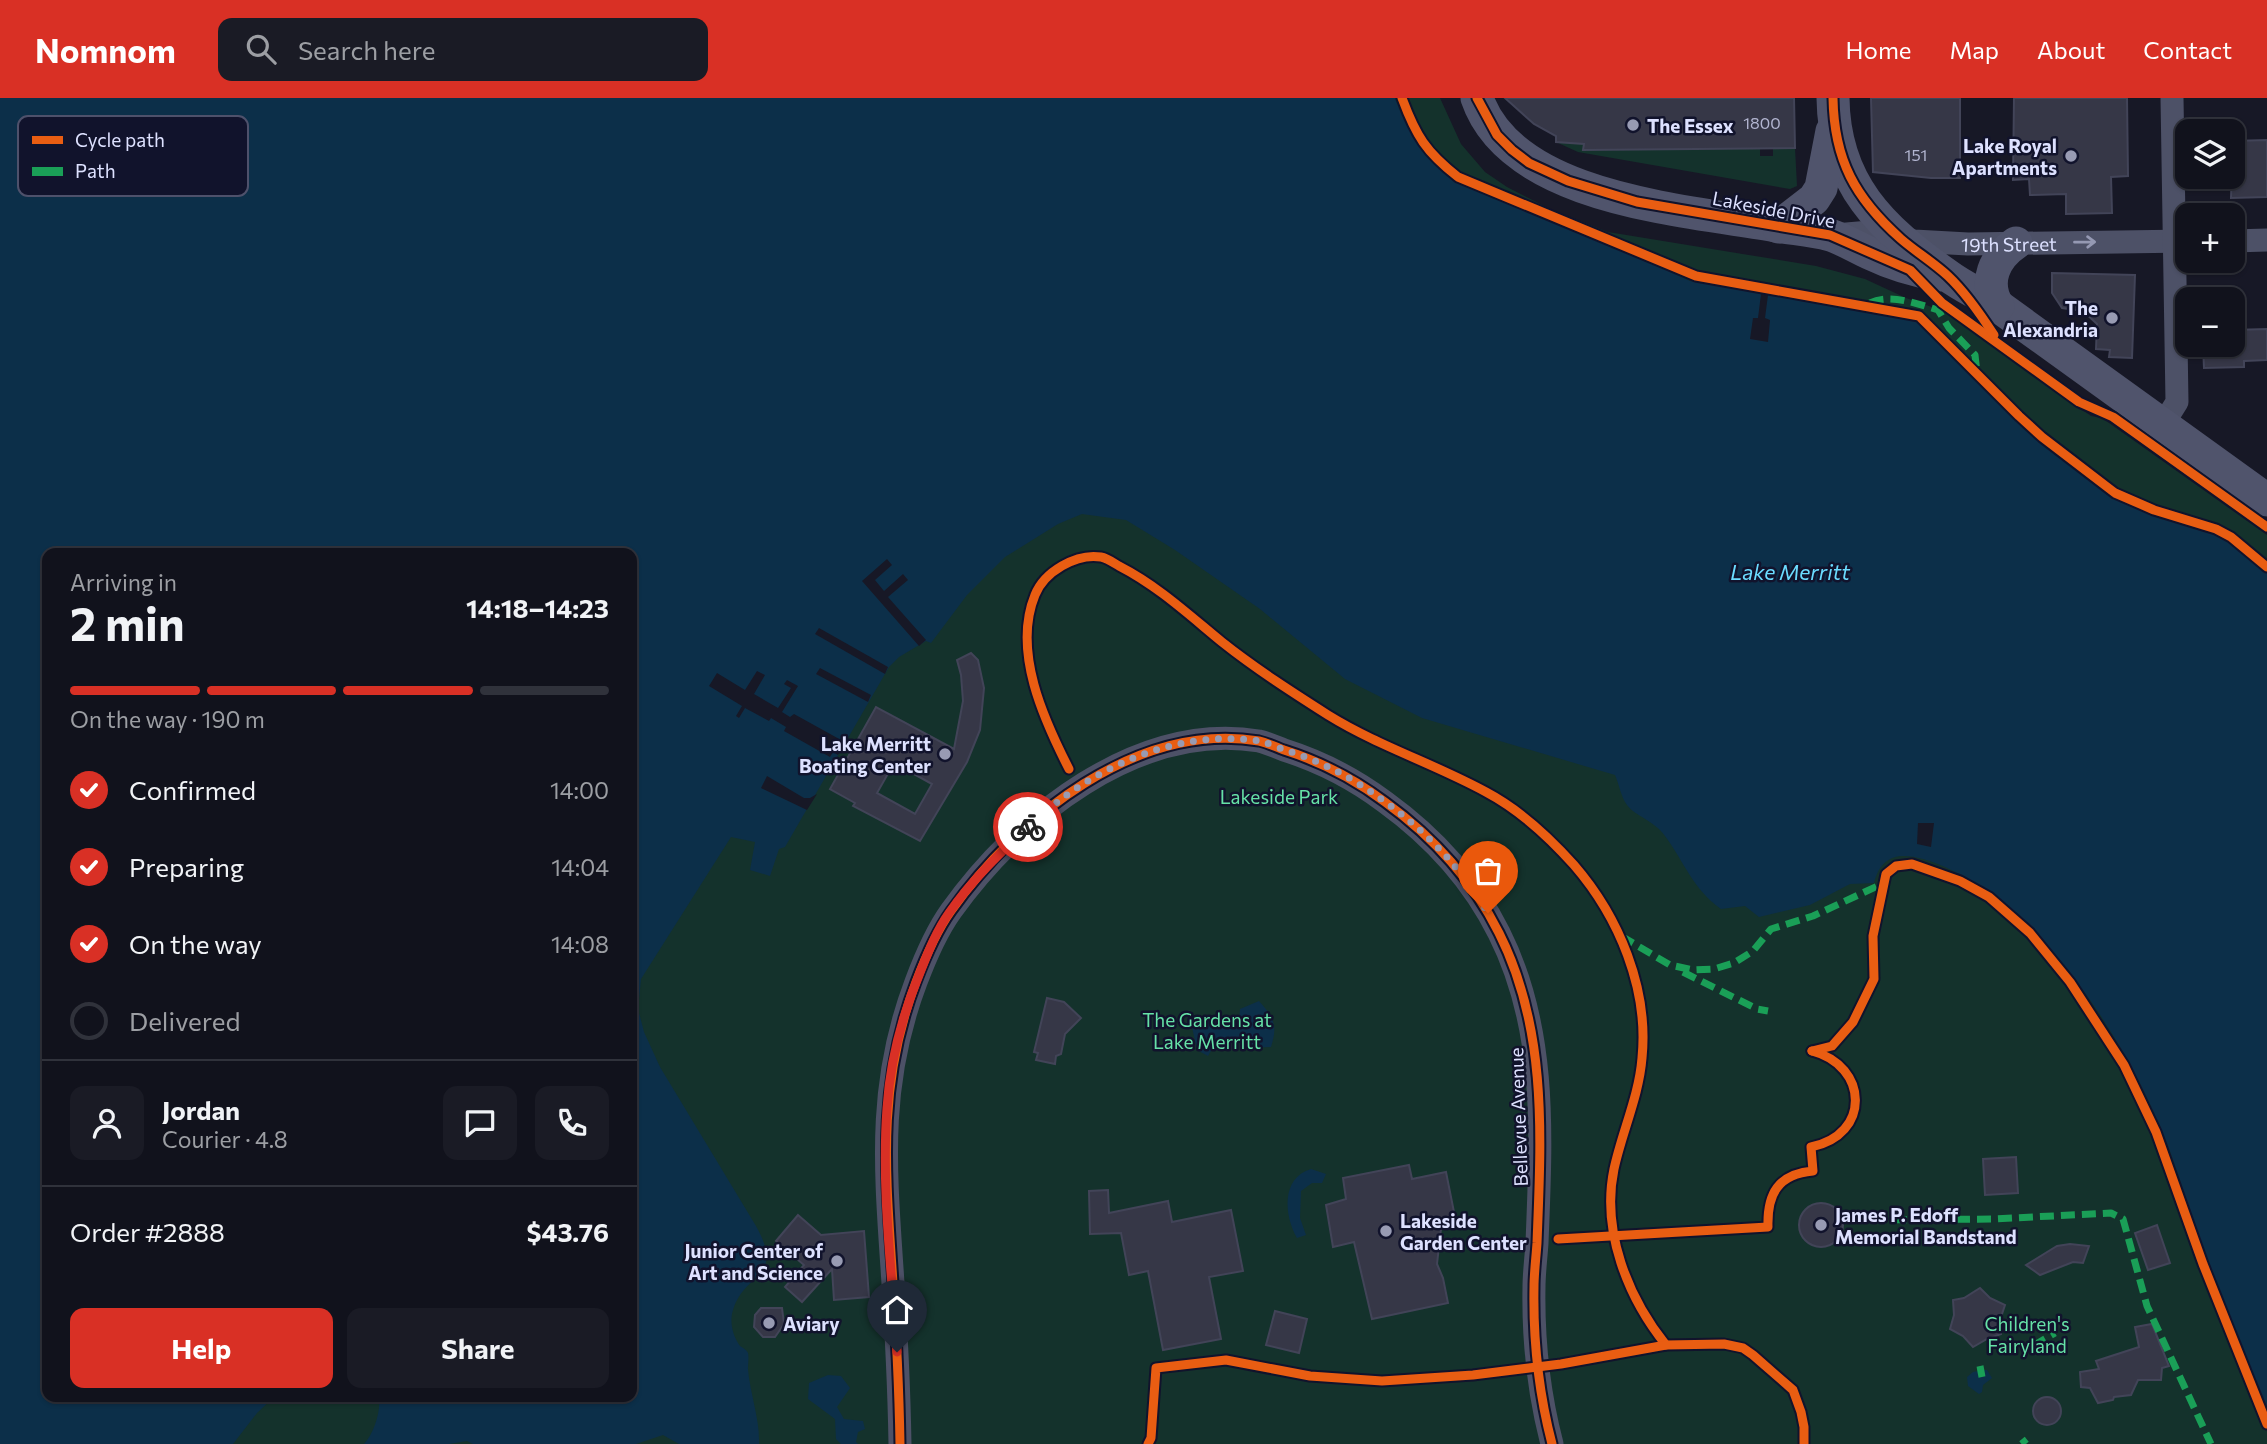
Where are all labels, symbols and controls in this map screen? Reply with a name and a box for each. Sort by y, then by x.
search box [218,18,708,81]
text: Nomnom [35,29,176,70]
icon: search [242,30,280,68]
text: Search here [298,34,435,65]
text: Home [1846,35,1912,64]
text: Map [1950,35,1999,64]
text: About [2037,35,2105,64]
text: Contact [2143,35,2232,64]
house number: 1800 [1743,113,1781,132]
place label: The Essex [1647,114,1734,137]
legend [18,116,248,196]
marker: The Essex [1625,117,1641,133]
map controls [2175,119,2245,357]
button: layers [2175,119,2245,189]
text: Cycle path [75,128,165,151]
place label: Lake Royal Apartments [1952,134,2057,179]
house number: 151 [1905,145,1927,164]
marker: Lake Royal Apartments [2063,148,2079,164]
text: Path [75,159,116,182]
street label: Lakeside Drive [1711,186,1837,232]
button: + [2175,203,2245,273]
street label: 19th Street [1960,231,2057,256]
one-way arrow [2073,235,2096,249]
button: − [2175,287,2245,357]
place label: The Alexandria [2003,296,2098,341]
marker: The Alexandria [2104,310,2120,326]
water label: Lake Merritt [1730,559,1850,584]
text: Arriving in [70,568,177,596]
text: 14:18–14:23 [466,592,609,623]
text: 2 min [70,594,185,650]
text: On the way · 190 m [70,705,265,733]
place label: Lake Merritt Boating Center [799,732,931,777]
marker: Lake Merritt Boating Center [937,746,953,762]
icon: check [70,771,108,809]
text: Confirmed [129,774,256,805]
text: 14:00 [550,776,609,804]
park label: Lakeside Park [1220,785,1338,808]
courier [993,792,1063,862]
icon: bike [1009,808,1047,846]
pin [1458,841,1518,913]
icon: check [70,848,108,886]
text: Preparing [129,851,244,882]
icon: bag [1469,852,1507,890]
text: 14:04 [551,853,609,881]
icon: check [70,925,108,963]
text: On the way [129,928,262,959]
text: 14:08 [551,930,609,958]
text: Delivered [129,1005,240,1036]
park label: The Gardens at Lake Merritt [1142,1008,1272,1053]
street label: Bellevue Avenue [1504,1047,1532,1187]
button: person [70,1086,144,1160]
button: chat [443,1086,517,1160]
button: phone [535,1086,609,1160]
text: Jordan [162,1094,240,1125]
text: Courier · 4.8 [162,1125,288,1153]
place label: James P. Edoff Memorial Bandstand [1835,1203,2017,1248]
place label: Lakeside Garden Center [1400,1209,1527,1254]
text: Order #2888 [70,1216,225,1247]
text: $43.76 [527,1216,609,1247]
marker: James P. Edoff Memorial Bandstand [1813,1217,1829,1233]
marker: Lakeside Garden Center [1378,1223,1394,1239]
place label: Junior Center of Art and Science [685,1239,823,1284]
marker: Junior Center of Art and Science [829,1253,845,1269]
pin [867,1280,927,1352]
icon: home [878,1291,916,1329]
button: Help [70,1308,333,1388]
button: Share [347,1308,609,1388]
place label: Aviary [783,1312,840,1335]
park label: Children's Fairyland [1984,1312,2070,1357]
marker: Aviary [761,1315,777,1331]

